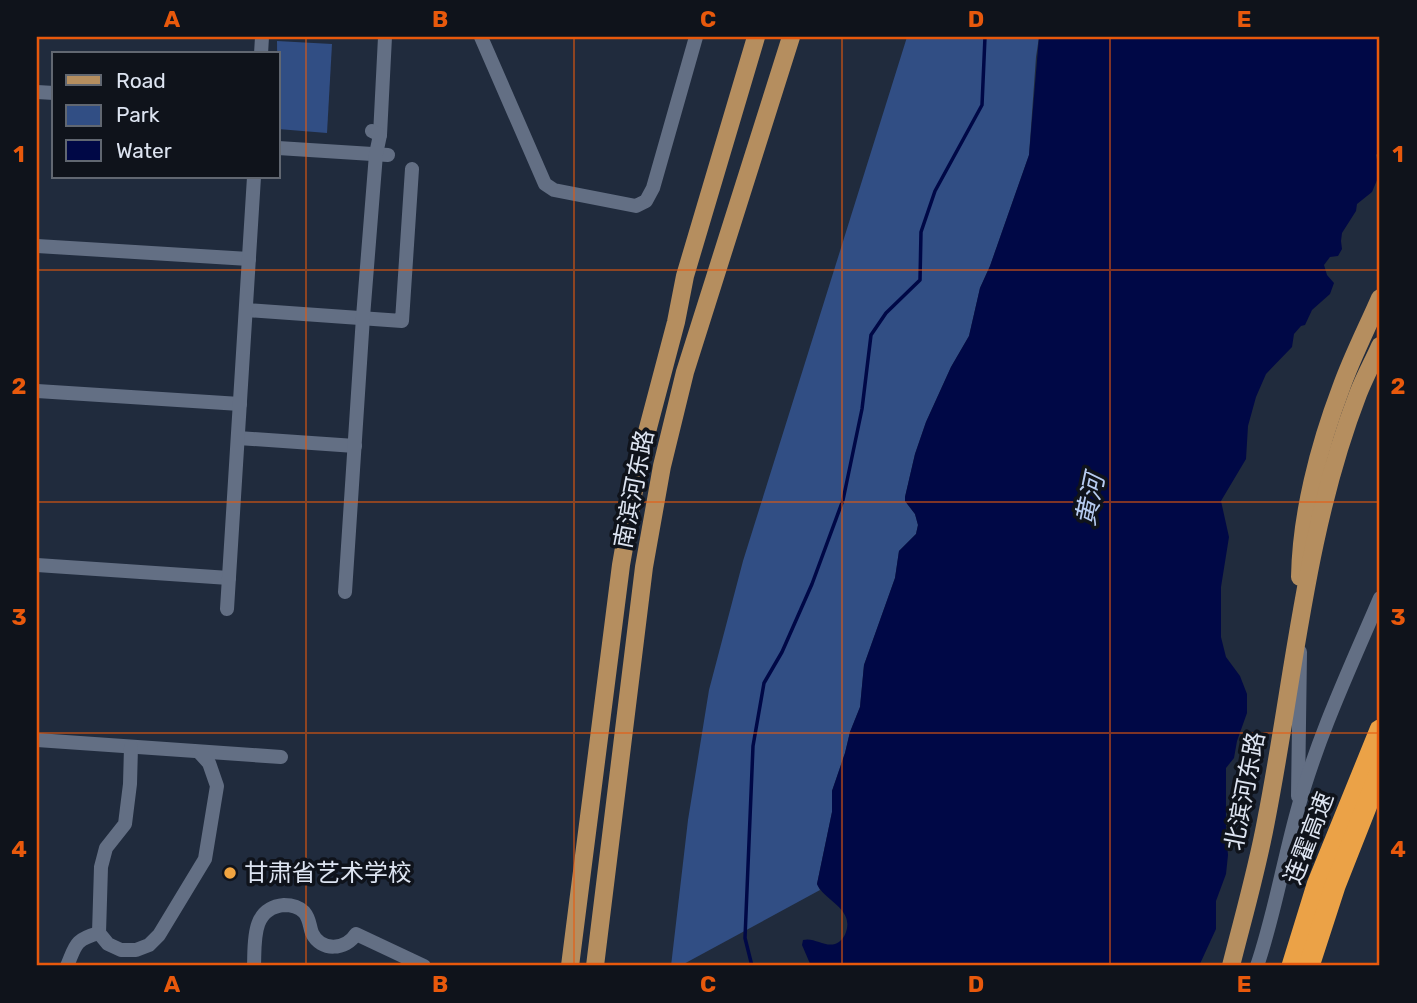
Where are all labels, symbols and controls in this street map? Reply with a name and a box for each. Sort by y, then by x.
text: A [164,5,181,33]
text: B [432,5,448,33]
text: C [700,5,716,33]
text: D [968,5,984,33]
text: E [1237,5,1251,33]
legend [52,52,280,178]
text: Road [116,68,166,93]
text: Park [116,102,160,127]
text: Water [116,138,172,163]
text: 1 [13,140,25,168]
text: 1 [1392,140,1404,168]
text: 2 [12,372,26,400]
text: 2 [1391,372,1405,400]
street label: 南滨河东路 [609,427,659,551]
water label: 黄河 [1070,467,1112,529]
text: 3 [11,603,27,631]
text: 3 [1390,603,1406,631]
street label: 北滨河东路 [1220,729,1270,853]
street label: 连霍高速 [1279,788,1339,888]
text: 4 [11,835,27,863]
text: 4 [1390,835,1406,863]
place label: 甘肃省艺术学校 [244,859,412,887]
marker: 甘肃省艺术学校 [222,865,238,881]
text: A [164,970,181,998]
text: B [432,970,448,998]
text: C [700,970,716,998]
text: D [968,970,984,998]
text: E [1237,970,1251,998]

